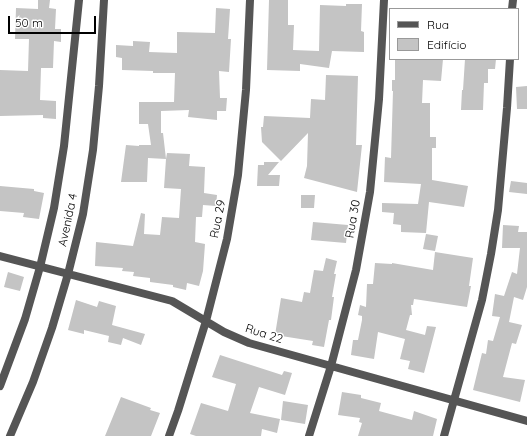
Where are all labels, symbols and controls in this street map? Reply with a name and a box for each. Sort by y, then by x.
scale bar [10,8,98,34]
legend [389,8,519,60]
text: 50 m [15,15,43,30]
text: Rua [427,17,449,32]
text: Edifício [427,37,467,52]
street label: Avenida 4 [55,192,81,248]
street label: Rua 29 [207,199,229,239]
street label: Rua 30 [343,199,363,239]
street label: Rua 22 [243,321,285,347]

